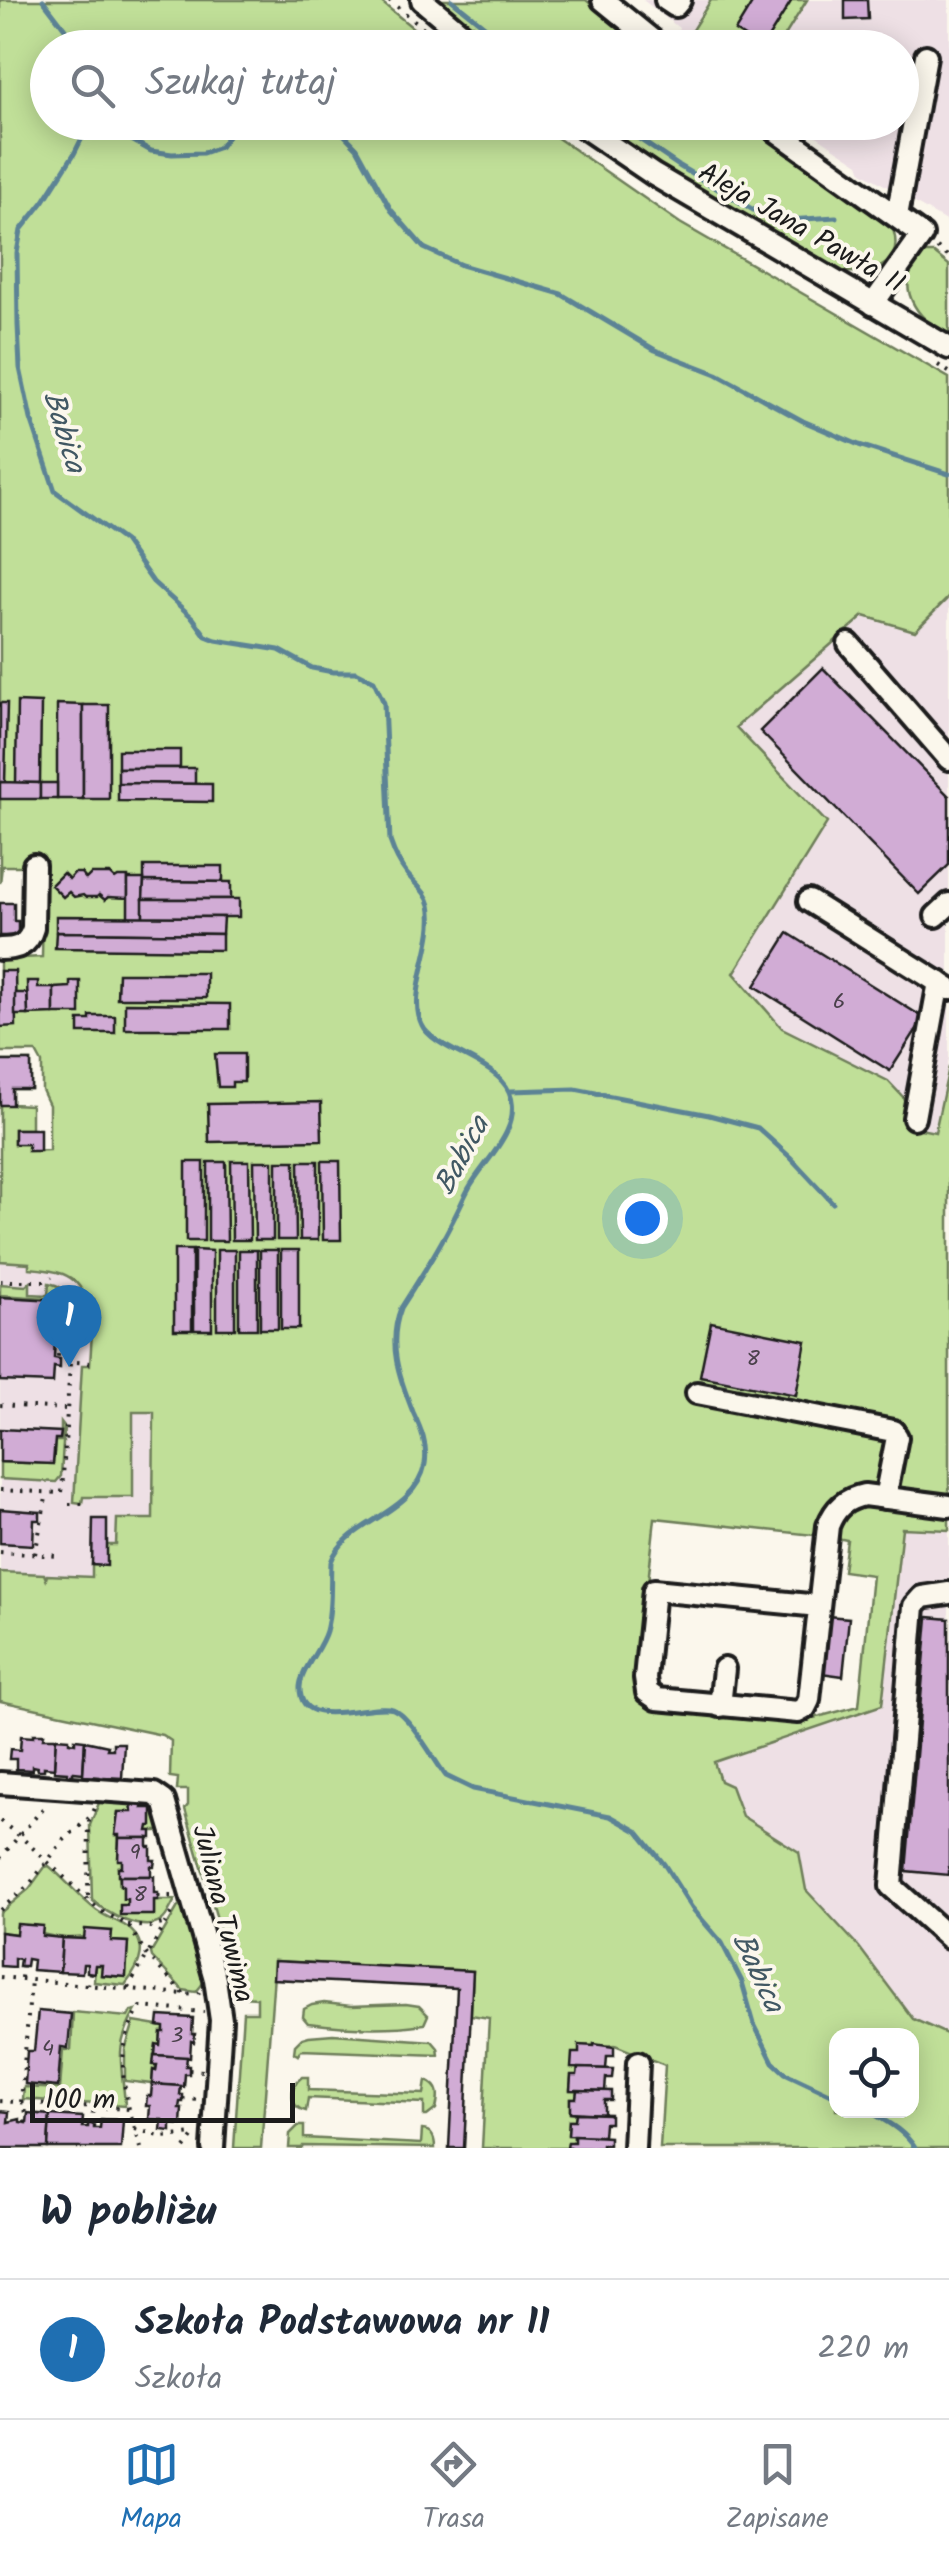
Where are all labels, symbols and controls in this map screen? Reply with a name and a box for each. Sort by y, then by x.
search box [30,30,919,140]
text: Szukaj tutaj [145,55,336,115]
icon: search [65,58,120,113]
street label: Aleja Jana Pawła II [689,151,913,307]
water label: Babica [28,385,99,481]
house number: 6 [833,985,845,1020]
water label: Babica [422,1106,505,1204]
your location [617,1193,668,1244]
pin: 1 [36,1284,102,1367]
house number: 8 [746,1342,760,1377]
street label: Juliana Tuwima [178,1820,266,2008]
house number: 9 [130,1836,141,1871]
house number: 8 [133,1878,147,1913]
water label: Babica [718,1925,797,2023]
house number: 3 [171,2019,183,2054]
map controls [829,2028,919,2118]
button: locate [829,2028,919,2118]
house number: 4 [42,2032,54,2067]
scale bar [30,2078,295,2122]
text: 100 m [45,2078,115,2123]
text: W pobliżu [40,2180,216,2247]
text: Szkoła Podstawowa nr 11 [135,2294,549,2354]
text: 1 [68,2324,77,2375]
text: 220 m [818,2324,909,2375]
text: Szkoła [135,2354,222,2405]
tab: Mapa [120,2437,182,2542]
tab: Trasa [423,2437,485,2542]
tab: Zapisane [726,2437,829,2542]

